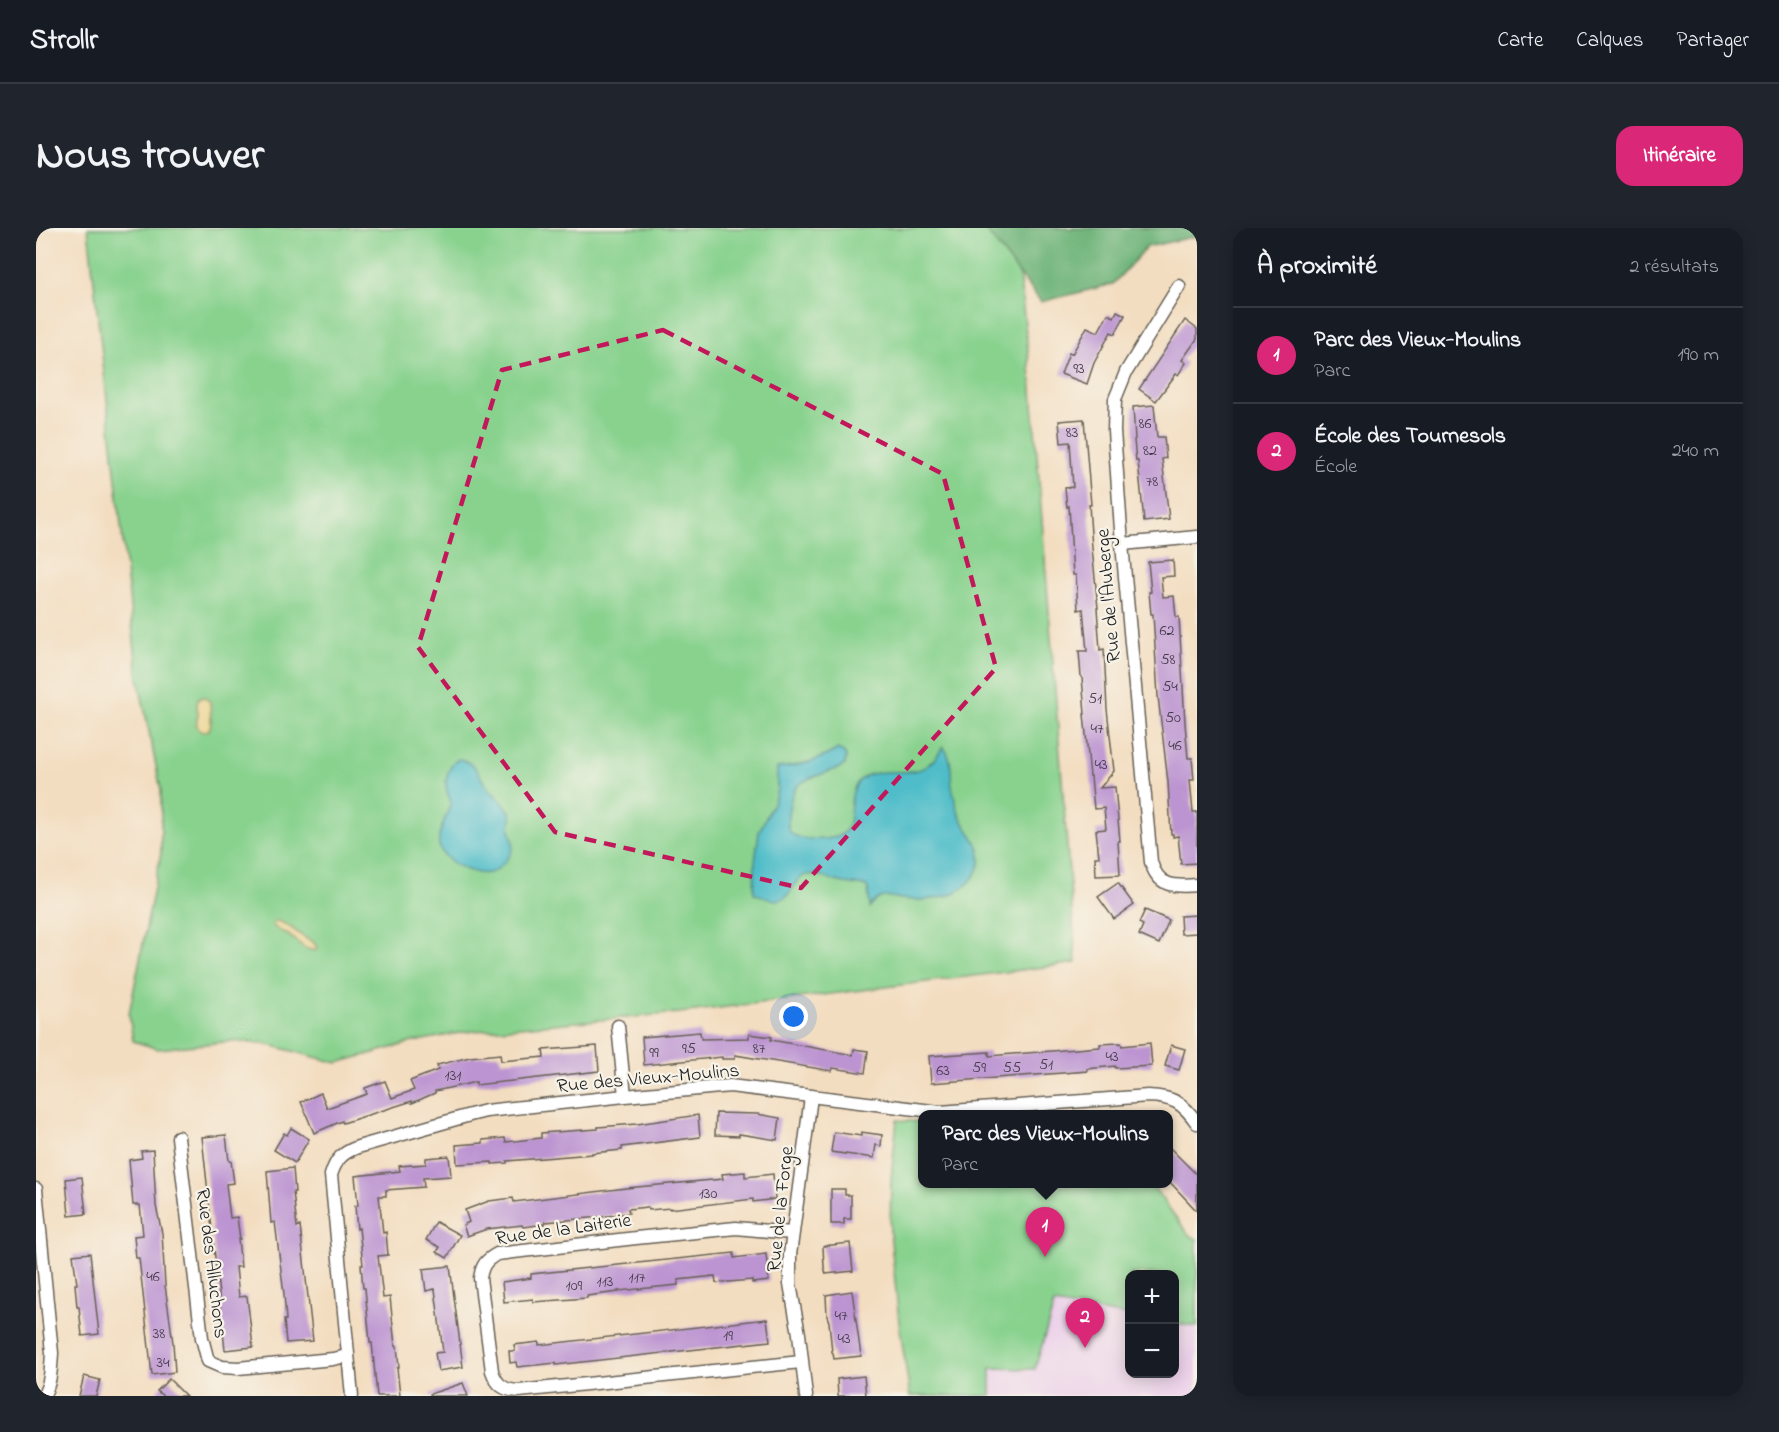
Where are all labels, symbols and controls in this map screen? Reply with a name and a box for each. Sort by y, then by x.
text: Strollr [30,21,98,62]
text: Carte [1497,26,1543,56]
text: Calques [1576,26,1643,56]
text: Partager [1676,26,1749,56]
text: Nous trouver [36,126,264,187]
button: Itinéraire [1616,126,1743,186]
text: À proximité [1257,248,1377,286]
text: 2 résultats [1630,253,1719,282]
text: Parc des Vieux-Moulins [1314,325,1521,357]
text: 1 [1273,341,1280,370]
text: 190 m [1677,341,1719,370]
house number: 93 [1073,357,1085,381]
text: Parc [1314,357,1350,386]
house number: 86 [1138,412,1152,436]
house number: 83 [1066,421,1078,445]
text: École des Tournesols [1314,421,1506,453]
text: 2 [1272,437,1281,466]
text: 240 m [1672,437,1719,466]
house number: 82 [1143,439,1157,463]
text: École [1314,453,1357,482]
house number: 78 [1146,470,1158,494]
street label: Rue de l'Auberge [1089,527,1131,664]
house number: 62 [1160,619,1175,643]
house number: 58 [1160,648,1176,672]
house number: 54 [1162,675,1178,699]
house number: 51 [1088,687,1102,711]
house number: 50 [1165,706,1181,730]
house number: 47 [1090,717,1104,741]
house number: 46 [1168,734,1182,758]
house number: 43 [1094,753,1108,777]
your location [779,1002,808,1031]
house number: 95 [682,1037,696,1061]
house number: 87 [753,1037,766,1061]
house number: 99 [649,1041,659,1065]
house number: 43 [1105,1045,1119,1069]
house number: 51 [1039,1053,1053,1077]
house number: 59 [972,1056,986,1080]
house number: 55 [1003,1056,1021,1080]
street label: Rue des Vieux-Moulins [556,1057,741,1102]
house number: 63 [936,1059,950,1083]
house number: 131 [445,1064,461,1088]
popup [918,1110,1173,1188]
text: Parc des Vieux-Moulins [942,1119,1149,1151]
street label: Rue de la Forge [760,1145,804,1274]
text: Parc [942,1151,978,1180]
house number: 130 [699,1182,717,1206]
street label: Rue des Alluchons [187,1187,234,1340]
street label: Rue de la Laiterie [493,1207,633,1254]
pin: 1 [1026,1208,1064,1257]
house number: 46 [146,1265,160,1289]
house number: 117 [629,1266,646,1290]
house number: 113 [597,1270,613,1294]
map controls [1125,1270,1179,1378]
button: + [1125,1270,1179,1324]
house number: 109 [566,1274,583,1298]
pin: 2 [1066,1298,1104,1348]
house number: 47 [834,1304,848,1328]
house number: 38 [153,1322,165,1346]
house number: 19 [723,1324,733,1348]
button: − [1125,1324,1179,1378]
house number: 43 [837,1327,851,1351]
house number: 34 [156,1351,170,1375]

